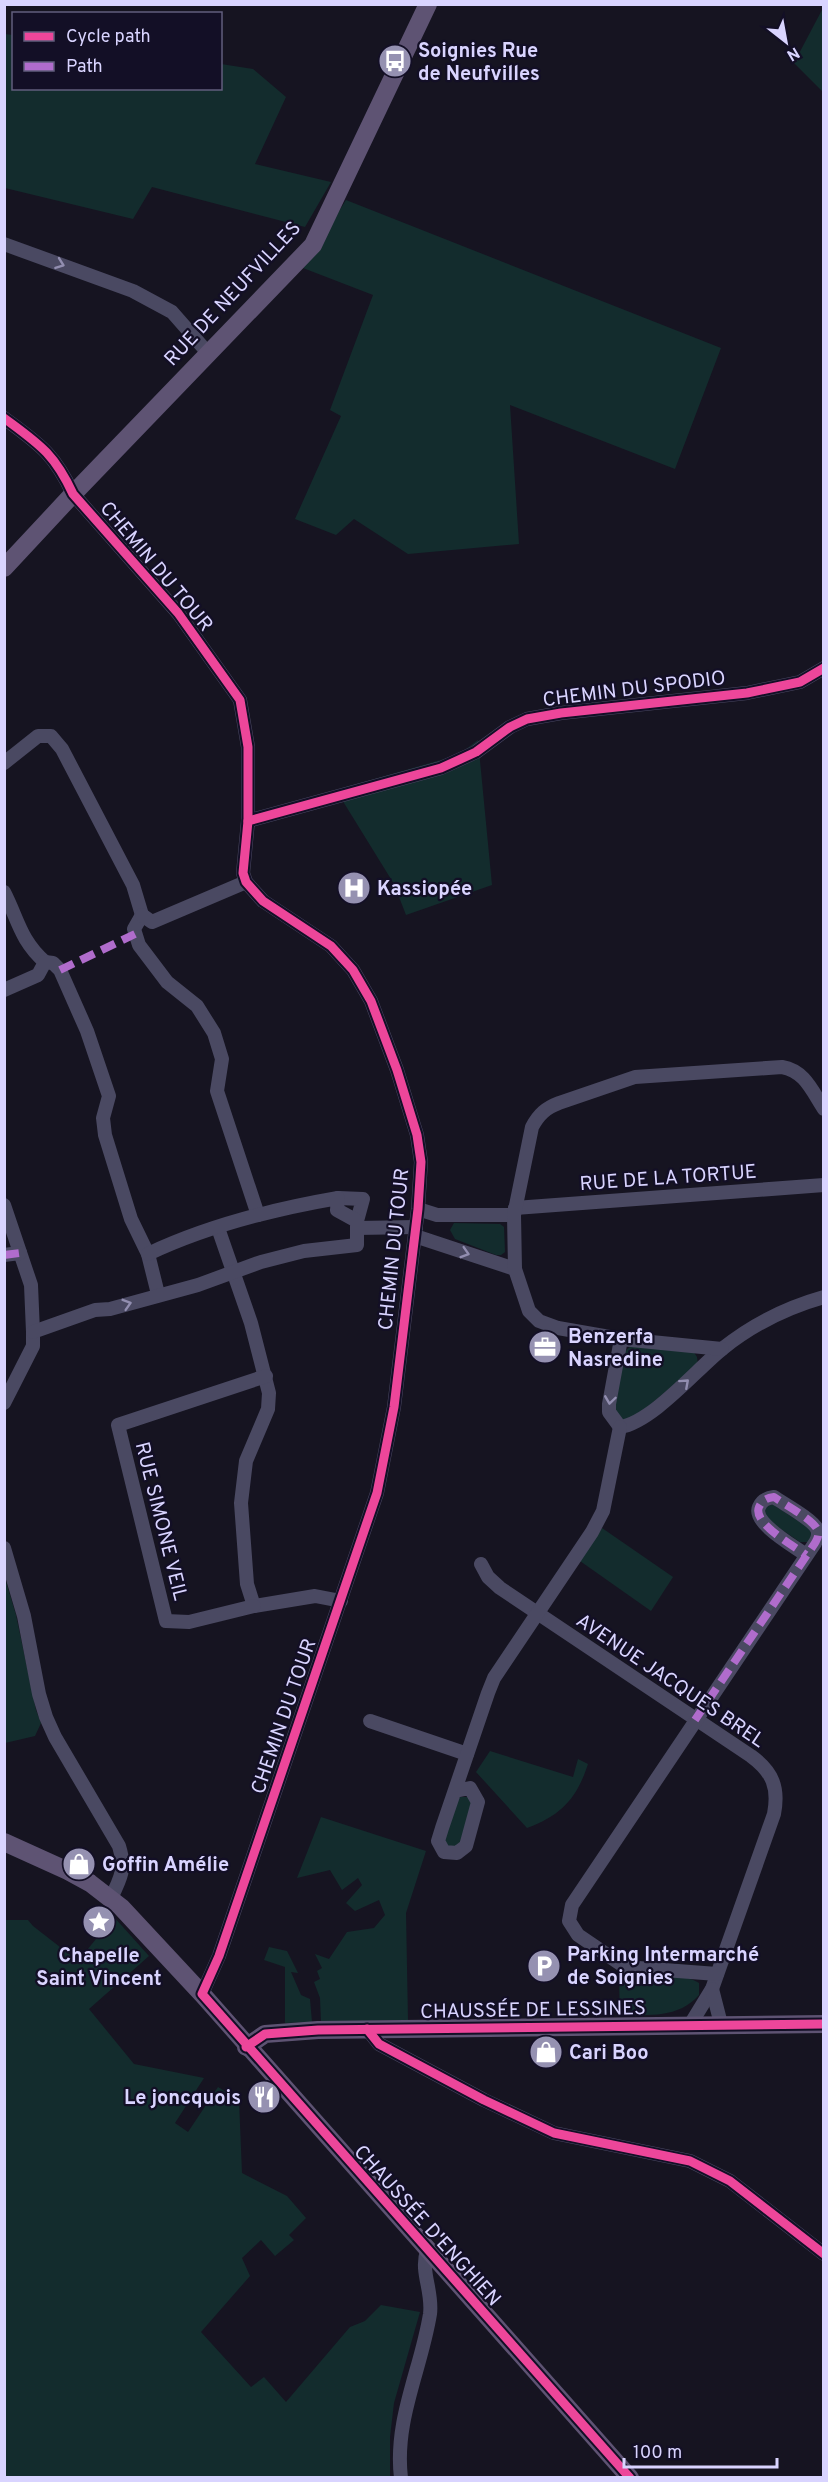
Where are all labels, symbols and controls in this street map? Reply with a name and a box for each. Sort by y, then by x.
legend [12,12,222,90]
north arrow [756,12,816,72]
text: Cycle path [66,26,151,49]
place label: Soignies Rue de Neufvilles [418,39,540,88]
text: N [783,42,803,65]
bus stop icon: Soignies Rue de Neufvilles [377,43,413,79]
text: Path [66,56,103,79]
street label: RUE DE NEUFVILLES [159,216,307,372]
one-way arrow [54,257,64,270]
street label: CHEMIN DU TOUR [93,497,218,638]
street label: CHEMIN DU SPODIO [541,666,727,714]
hospital icon: Kassiopée [336,870,372,906]
place label: Kassiopée [377,877,472,903]
street label: RUE DE LA TORTUE [579,1160,758,1198]
street label: CHEMIN DU TOUR [374,1167,416,1331]
one-way arrow [459,1246,470,1258]
one-way arrow [121,1299,132,1311]
place label: Benzerfa Nasredine [568,1325,663,1374]
office icon: Benzerfa Nasredine [527,1329,563,1365]
one-way arrow [678,1379,688,1390]
one-way arrow [604,1395,617,1404]
street label: RUE SIMONE VEIL [128,1439,192,1604]
street label: AVENUE JACQUES BREL [570,1609,769,1755]
street label: CHEMIN DU TOUR [246,1635,324,1798]
shop icon: Goffin Amélie [61,1846,97,1882]
place label: Goffin Amélie [102,1853,229,1879]
place icon: Chapelle Saint Vincent [81,1904,117,1940]
place label: Parking Intermarché de Soignies [567,1943,759,1992]
place label: Chapelle Saint Vincent [36,1944,162,1993]
parking icon: Parking Intermarché de Soignies [526,1948,562,1984]
street label: CHAUSSÉE DE LESSINES [420,1994,646,2026]
shop icon: Cari Boo [528,2034,564,2070]
place label: Cari Boo [569,2041,649,2067]
restaurant icon: Le joncquois [246,2079,282,2115]
place label: Le joncquois [124,2086,241,2112]
street label: CHAUSSÉE D'ENGHIEN [347,2139,507,2313]
scale bar [624,2431,777,2469]
text: 100 m [633,2442,682,2465]

